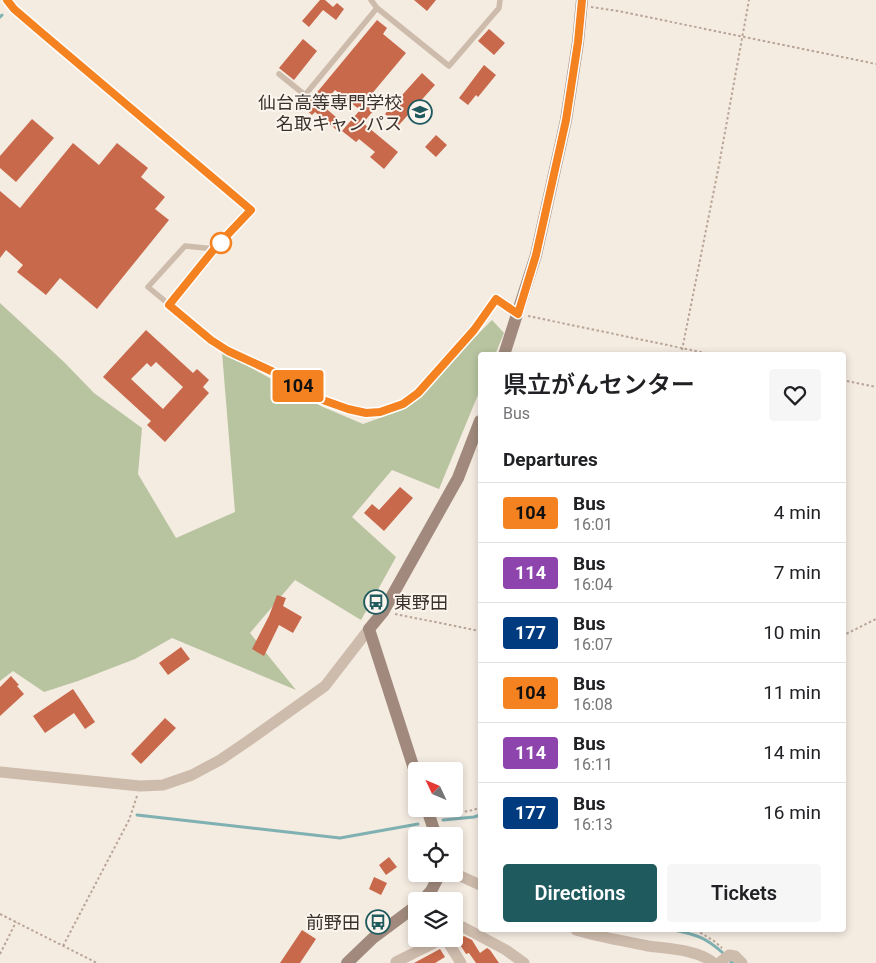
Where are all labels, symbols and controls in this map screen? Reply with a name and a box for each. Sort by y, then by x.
place label: 仙台高等専門学校 名取キャンパス [258,92,402,134]
school or university icon: 仙台高等専門学校 名取キャンパス [407,99,433,125]
unlabelled marker [210,232,232,254]
button: heart [769,369,821,421]
line badge: 104 [269,370,327,402]
text: 県立がんセンター [503,371,695,399]
text: 104 [283,375,313,396]
text: Bus [503,404,530,423]
text: Departures [503,448,598,471]
text: Bus [573,492,606,515]
text: 4 min [774,501,821,524]
text: 104 [515,502,546,523]
text: 16:01 [573,515,613,534]
text: Bus [573,552,606,575]
text: 7 min [774,561,821,584]
text: 114 [515,562,546,583]
text: 16:04 [573,575,613,594]
bus stop icon: 東野田 [363,589,389,615]
place label: 東野田 [394,592,448,613]
text: Bus [573,612,606,635]
text: 10 min [763,621,821,644]
text: 177 [515,622,546,643]
text: 16:07 [573,635,613,654]
text: Bus [573,672,606,695]
text: 11 min [763,681,821,704]
text: 104 [515,682,546,703]
text: 16:08 [573,695,613,714]
text: Bus [573,732,606,755]
text: 14 min [763,741,821,764]
text: 114 [515,742,546,763]
text: 16:11 [573,755,613,774]
north arrow [408,762,462,818]
map controls [408,762,463,947]
text: Bus [573,792,606,815]
text: 16 min [763,801,821,824]
text: 177 [515,802,546,823]
text: 16:13 [573,815,613,834]
button: locate [408,827,463,882]
button: Directions [503,864,657,922]
button: Tickets [667,864,821,922]
button: layers [408,892,463,947]
bus stop icon: 前野田 [365,909,391,935]
place label: 前野田 [306,912,360,933]

